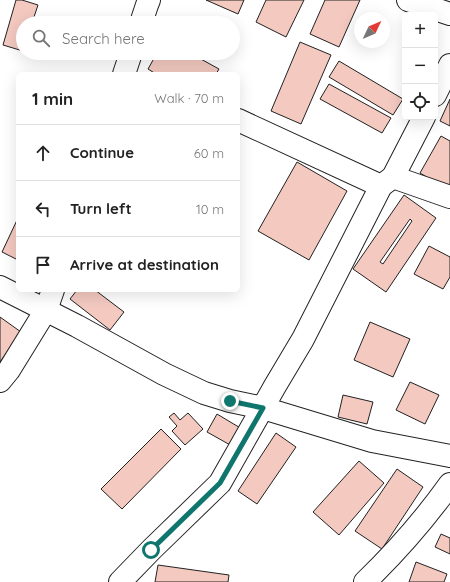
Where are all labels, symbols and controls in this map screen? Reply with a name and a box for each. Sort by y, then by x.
north arrow [354,12,390,48]
map controls [402,12,438,120]
button: + [402,12,438,48]
search box [16,16,240,60]
icon: search [30,27,52,49]
text: Search here [62,29,145,48]
button: − [402,48,438,84]
button: locate [402,84,438,120]
text: 1 min [32,88,73,109]
text: Walk · 70 m [154,90,224,106]
icon: ahead [32,142,54,164]
text: Continue [70,143,134,162]
text: 60 m [194,145,224,161]
icon: left [32,198,54,220]
text: Turn left [70,199,132,218]
text: 10 m [196,201,224,217]
icon: arrive [32,254,54,276]
text: Arrive at destination [70,255,219,274]
route end [221,392,239,410]
route start [142,541,160,559]

